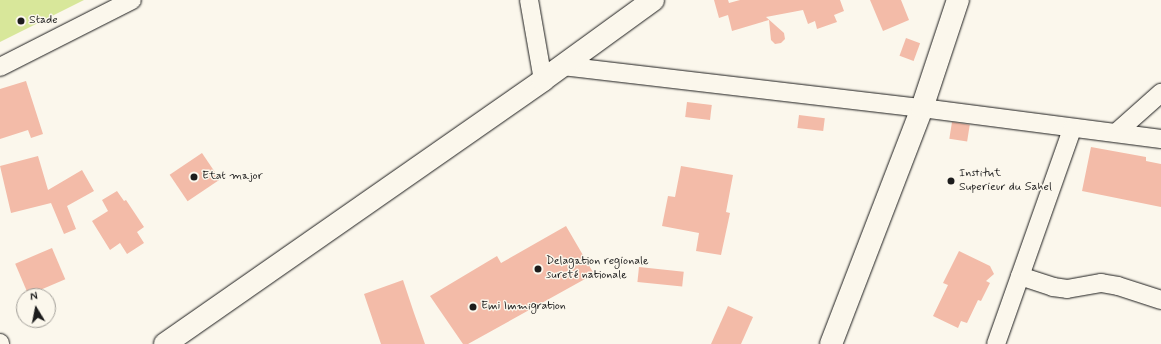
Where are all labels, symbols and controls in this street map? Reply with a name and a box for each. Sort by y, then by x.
place label: Stade [29,14,58,28]
marker: Stade [16,16,26,26]
place label: Institut Superieur du Sahel [959,167,1050,195]
place label: Etat major [202,170,260,184]
marker: Etat major [189,172,199,182]
marker: Institut Superieur du Sahel [946,176,956,186]
place label: Delagation regionale sureté nationale [546,255,651,283]
marker: Delagation regionale sureté nationale [533,264,543,274]
north arrow [16,288,56,328]
text: N [29,290,39,305]
place label: Emi Immigration [481,300,570,314]
marker: Emi Immigration [468,302,478,312]

